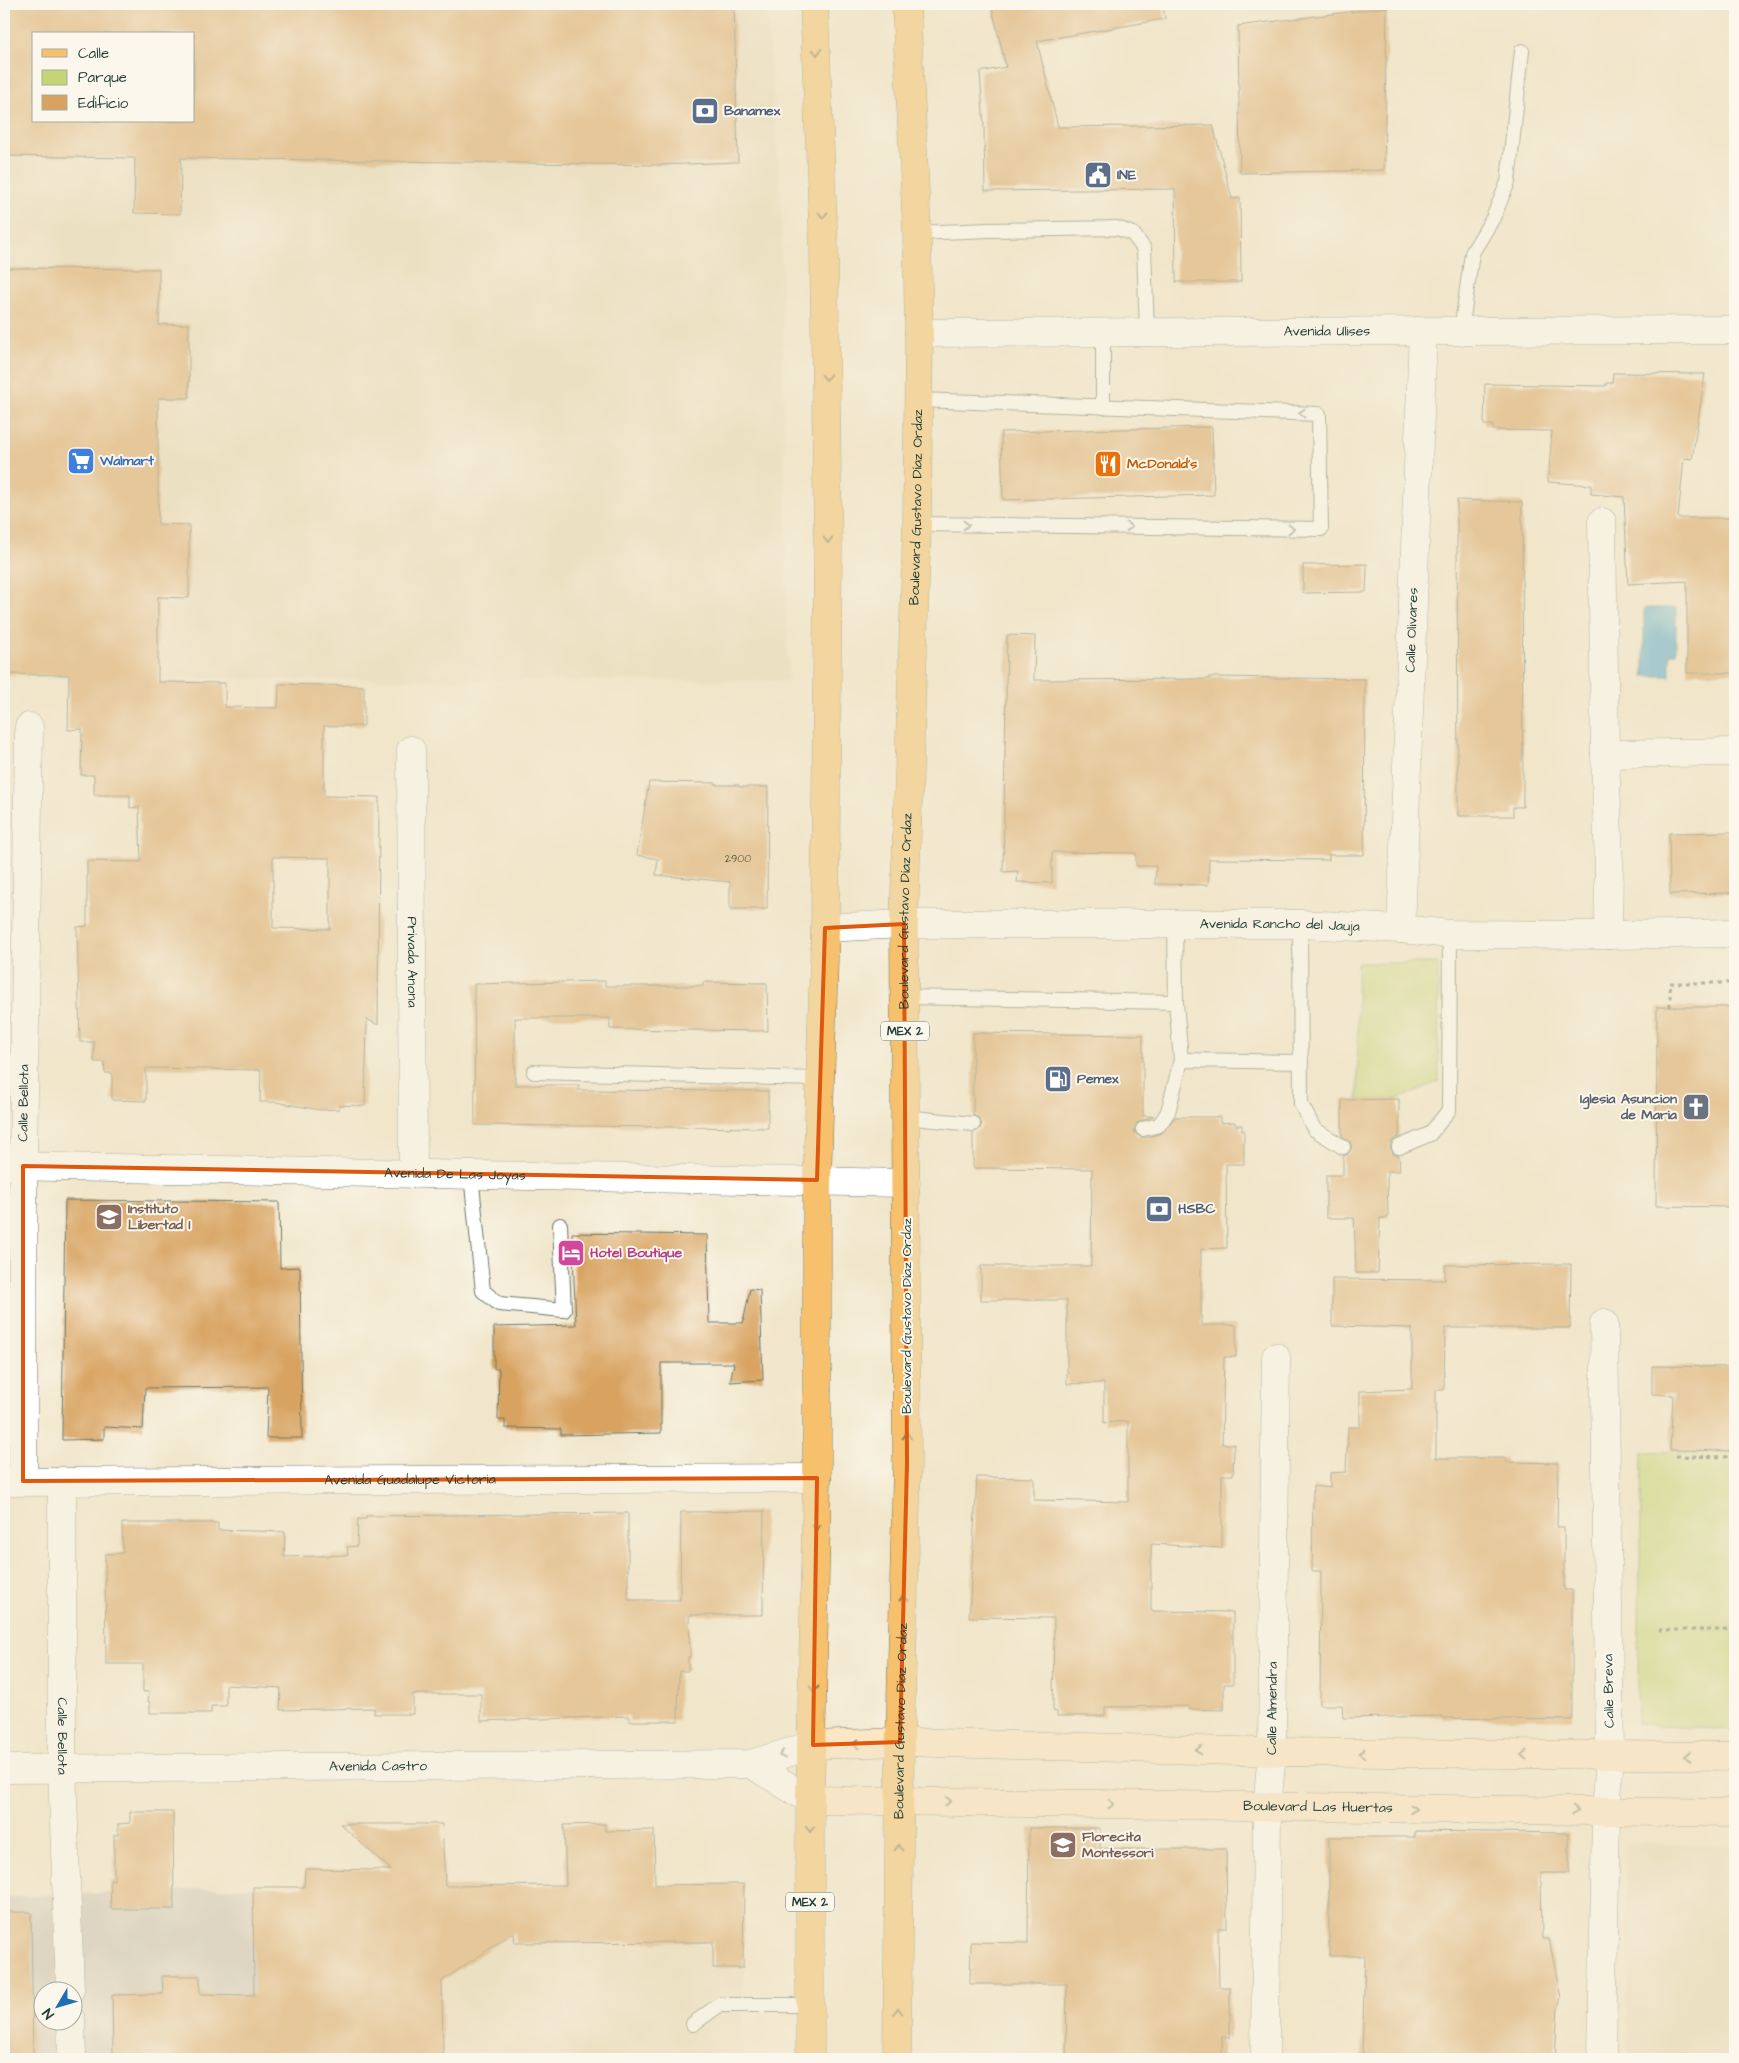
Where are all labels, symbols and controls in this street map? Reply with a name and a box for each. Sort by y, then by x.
legend [32,32,195,122]
text: Calle [78,43,109,64]
one-way arrow [812,49,823,57]
text: Parque [78,67,127,88]
text: Edificio [78,93,129,114]
bank icon: Banamex [690,96,720,126]
place label: Banamex [724,101,781,121]
public building icon: INE [1083,160,1113,190]
place label: INE [1117,165,1137,185]
one-way arrow [817,211,828,219]
street label: Avenida Ulises [1284,321,1370,342]
one-way arrow [820,373,831,381]
one-way arrow [1298,408,1306,418]
street label: Boulevard Gustavo Díaz Ordaz [904,409,928,606]
supermarket icon: Walmart [66,446,96,476]
restaurant icon: McDonald's [1093,449,1123,479]
place label: Walmart [99,451,154,471]
place label: McDonald's [1127,454,1197,474]
one-way arrow [962,520,970,530]
one-way arrow [1125,522,1133,532]
one-way arrow [1288,524,1295,534]
one-way arrow [822,536,833,544]
street label: Calle Olivares [1400,587,1424,673]
street label: Boulevard Gustavo Díaz Ordaz [894,813,918,1009]
house number: 2900 [725,851,751,866]
street label: Avenida Rancho del Jauja [1200,914,1360,937]
street label: Privada Anona [402,916,422,1008]
road number: MEX 2 [881,1021,929,1040]
street label: Calle Bellota [13,1064,34,1142]
fuel station icon: Pemex [1043,1064,1073,1094]
place label: Pemex [1077,1069,1119,1089]
place label: Iglesia Asuncion de Maria [1580,1089,1678,1125]
church icon: Iglesia Asuncion de Maria [1681,1092,1711,1122]
street label: Avenida De Las Joyas [384,1163,526,1186]
bank icon: HSBC [1144,1194,1174,1224]
place label: Instituto Libertad I [128,1199,191,1235]
place label: HSBC [1178,1199,1215,1219]
school or university icon: Instituto Libertad I [94,1202,124,1232]
street label: Boulevard Gustavo Díaz Ordaz [897,1218,917,1414]
hotel icon: Hotel Boutique [556,1238,586,1268]
place label: Hotel Boutique [590,1243,682,1263]
one-way arrow [902,1431,912,1439]
street label: Avenida Guadalupe Victoria [324,1470,496,1490]
one-way arrow [811,1524,821,1531]
one-way arrow [898,1594,909,1602]
street label: Boulevard Gustavo Díaz Ordaz [889,1623,913,1819]
street label: Calle Breva [1598,1654,1620,1728]
street label: Calle Almendra [1262,1661,1283,1755]
one-way arrow [808,1686,819,1694]
street label: Calle Bellota [52,1697,72,1775]
one-way arrow [852,1738,860,1749]
one-way arrow [1195,1745,1202,1755]
one-way arrow [1357,1748,1365,1758]
one-way arrow [778,1749,787,1759]
one-way arrow [1520,1750,1528,1760]
one-way arrow [1682,1751,1690,1761]
street label: Avenida Castro [329,1756,427,1777]
one-way arrow [944,1796,952,1807]
street label: Boulevard Las Huertas [1243,1796,1393,1818]
one-way arrow [1107,1799,1115,1809]
one-way arrow [1410,1804,1417,1814]
one-way arrow [1572,1805,1580,1816]
one-way arrow [805,1826,815,1833]
place label: Florecita Montessori [1082,1827,1154,1863]
school or university icon: Florecita Montessori [1048,1830,1078,1860]
one-way arrow [894,1844,904,1852]
road number: MEX 2 [786,1892,834,1911]
north arrow [32,1980,82,2030]
text: N [38,2004,59,2023]
one-way arrow [893,2006,903,2014]

